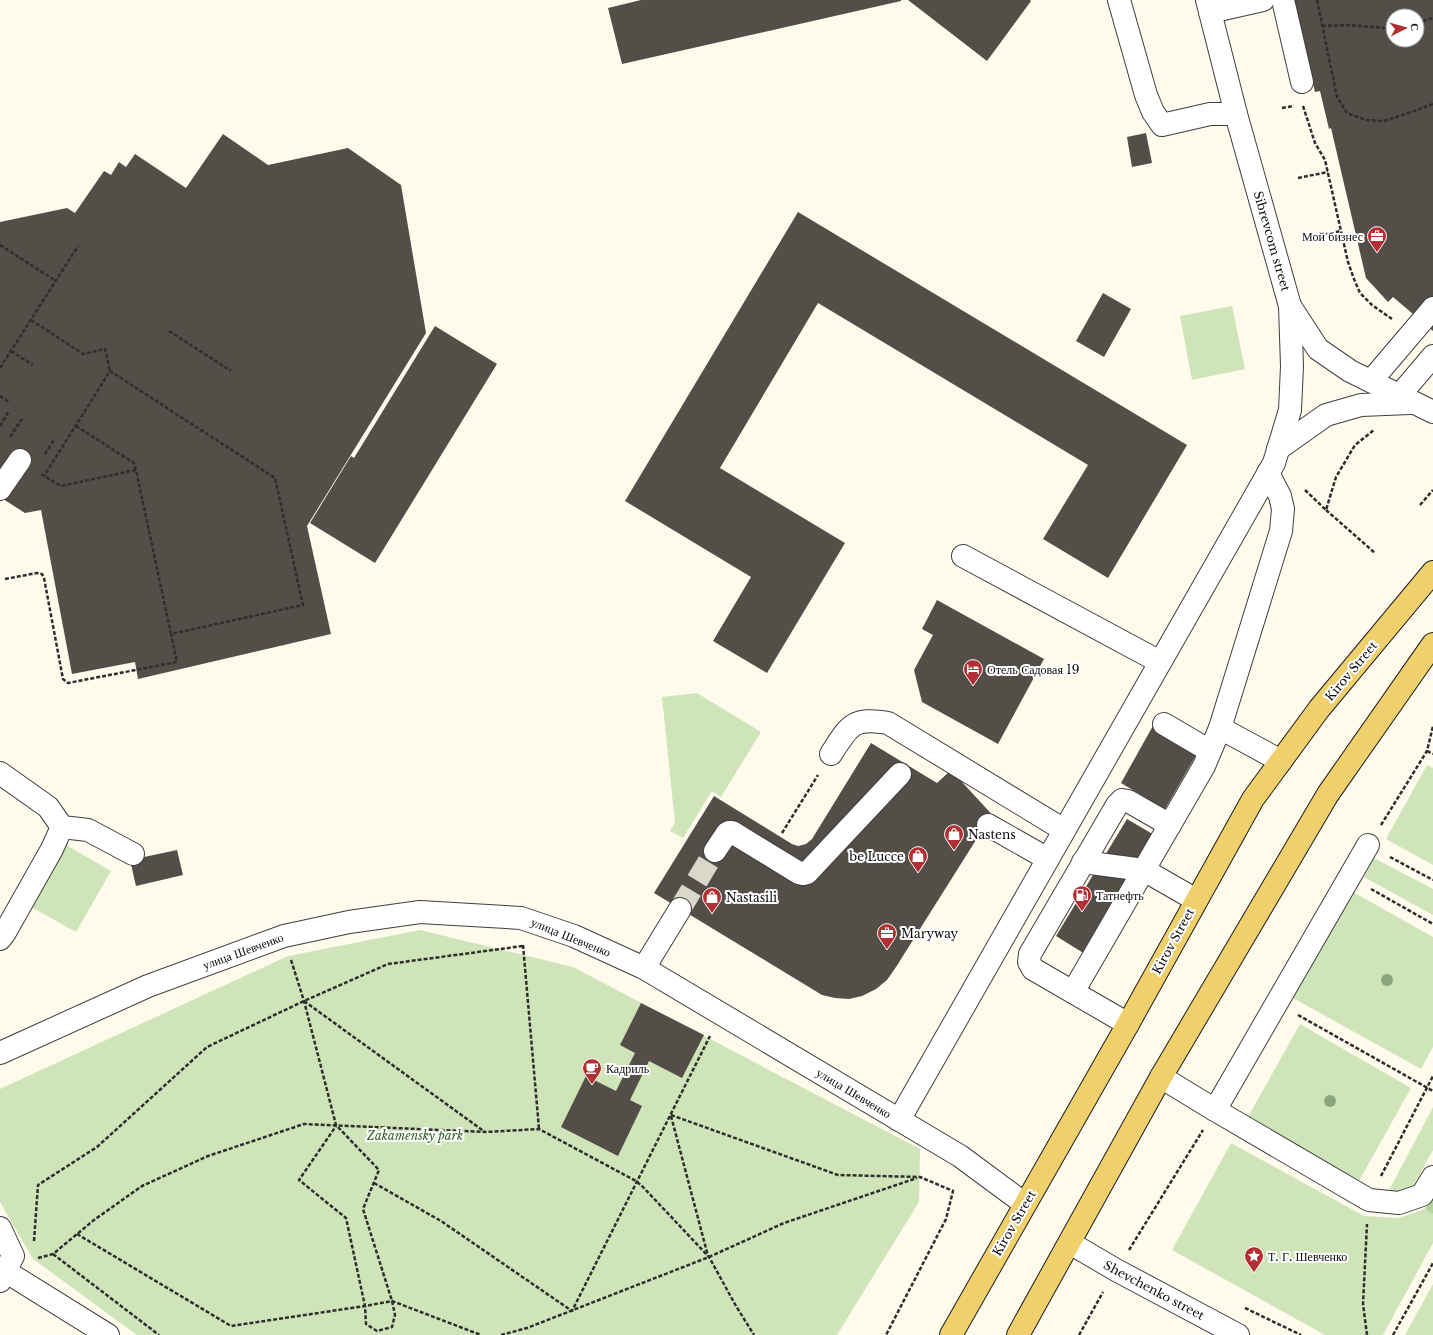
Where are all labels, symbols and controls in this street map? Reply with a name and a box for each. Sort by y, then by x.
north arrow [1385,8,1425,48]
text: С [1408,22,1422,32]
street label: Sibrevcom street [1251,189,1294,293]
office icon: Мой бизнес [1366,225,1388,253]
place label: Мой бизнес [1302,229,1363,244]
street label: Kirov Street [1322,638,1381,704]
hotel icon: Отель Садовая 19 [962,658,984,686]
place label: Отель Садовая 19 [987,662,1079,677]
shop icon: Nastens [943,823,965,851]
place label: Nastens [968,827,1016,842]
shop icon: be Lucce [907,845,929,873]
place label: be Lucce [848,849,904,864]
fuel station icon: Татнефть [1071,884,1093,912]
shop icon: Nastasili [701,886,723,914]
place label: Татнефть [1096,888,1144,903]
place label: Nastasili [726,890,777,905]
street label: Kirov Street [1149,905,1198,977]
street label: улица Шевченко [529,914,613,960]
office icon: Maryway [876,922,898,950]
place label: Maryway [901,926,959,941]
street label: улица Шевченко [201,929,285,973]
cafe icon: Кадриль [581,1057,603,1085]
place label: Кадриль [606,1061,650,1076]
street label: улица Шевченко [814,1065,894,1121]
park label: Zakamensky park [366,1128,463,1143]
street label: Kirov Street [989,1187,1039,1258]
place icon: Т. Г. Шевченко [1243,1245,1265,1273]
place label: Т. Г. Шевченко [1268,1249,1347,1264]
street label: Shevchenko street [1101,1257,1207,1323]

